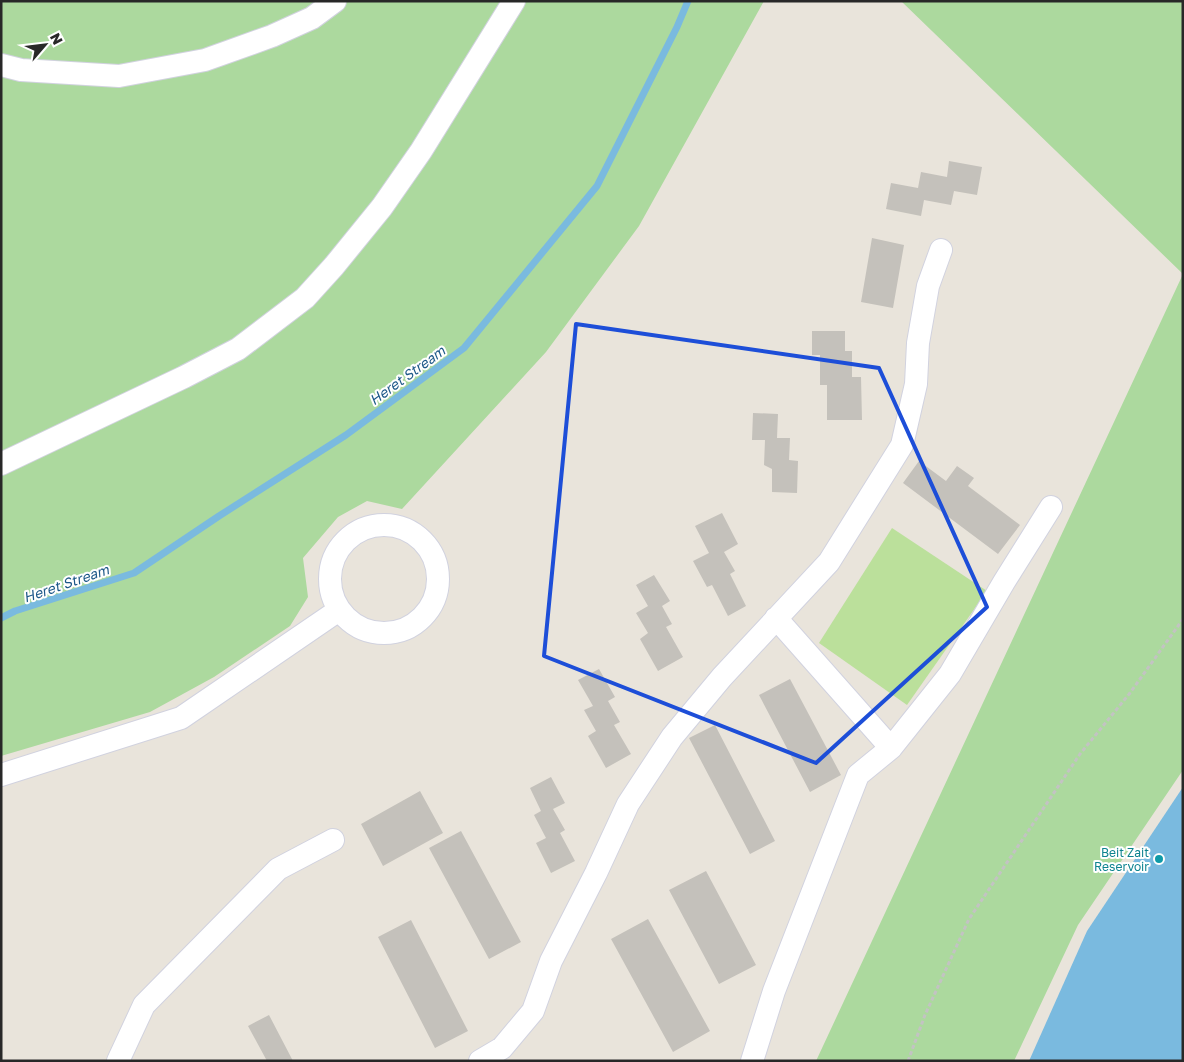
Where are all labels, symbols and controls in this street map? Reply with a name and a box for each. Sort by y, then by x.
north arrow [20,20,70,70]
text: N [47,30,67,47]
water label: Heret Stream [366,342,449,408]
water label: Heret Stream [21,560,112,606]
place label: Beit Zait Reservoir [1094,845,1149,874]
marker: Beit Zait Reservoir [1153,853,1165,865]

